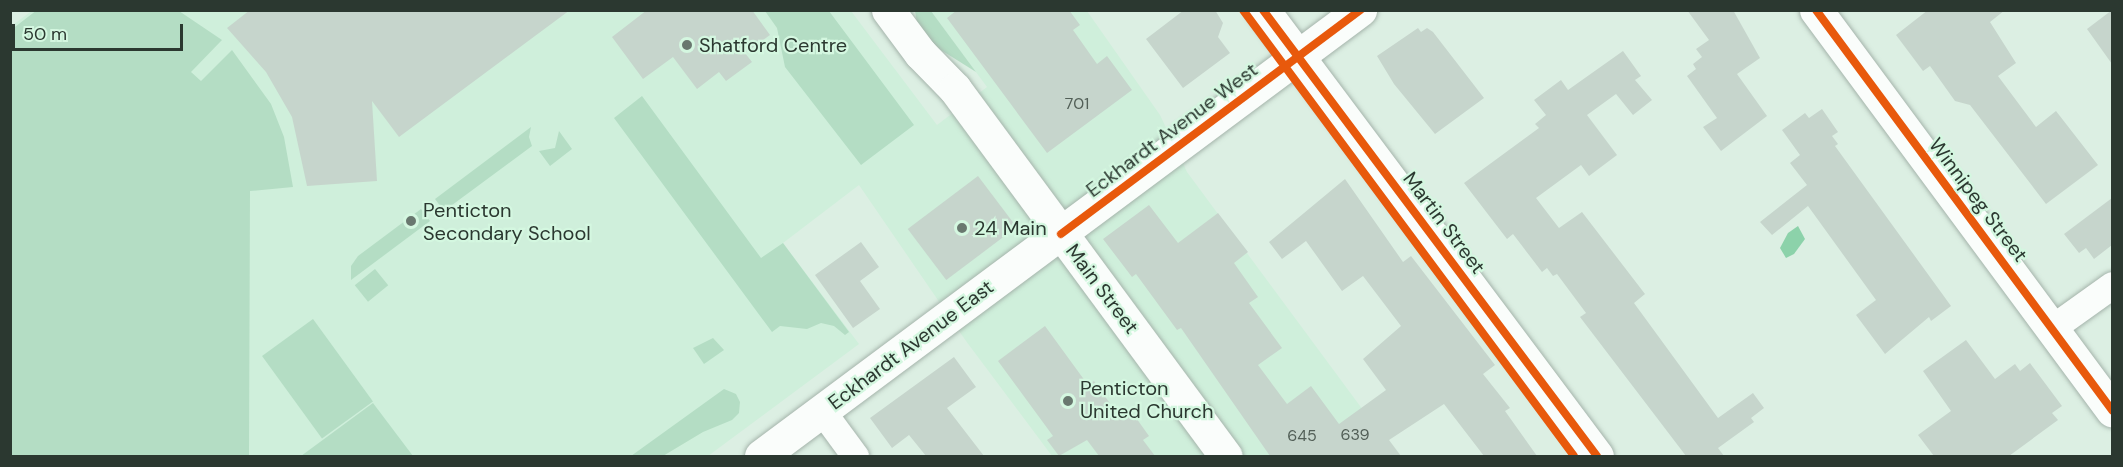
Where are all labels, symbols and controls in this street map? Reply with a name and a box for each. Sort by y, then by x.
scale bar [15,12,186,50]
text: 50 m [23,22,67,46]
place label: Shatford Centre [699,33,847,57]
marker: Shatford Centre [680,38,694,52]
street label: Eckhardt Avenue West [1082,58,1262,202]
house number: 701 [1065,94,1089,114]
street label: Winnipeg Street [1924,133,2032,267]
street label: Martin Street [1398,167,1490,279]
place label: Penticton Secondary School [423,198,591,245]
marker: Penticton Secondary School [404,214,418,228]
place label: 24 Main [974,216,1047,240]
marker: 24 Main [955,221,969,235]
street label: Main Street [1061,239,1143,339]
street label: Eckhardt Avenue East [824,275,998,415]
place label: Penticton United Church [1080,377,1213,424]
marker: Penticton United Church [1061,394,1075,408]
house number: 639 [1340,425,1370,445]
house number: 645 [1287,426,1317,446]

